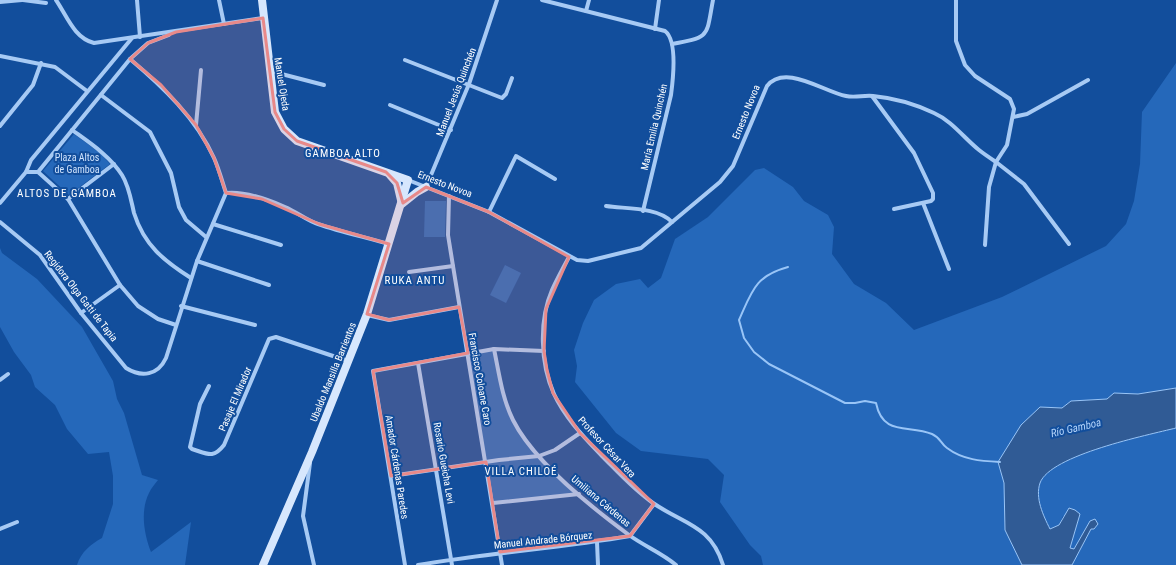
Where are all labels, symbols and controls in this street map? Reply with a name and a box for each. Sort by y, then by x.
street label: Manuel Jesús Quinchén [434,46,478,138]
street label: Manuel Ojeda [272,56,292,112]
street label: María Emilia Quinchén [639,83,669,171]
street label: Ernesto Novoa [730,83,762,141]
district label: GAMBOA ALTO [305,147,381,160]
park label: Plaza Altos de Gamboa [55,152,100,175]
street label: Ernesto Novoa [416,169,474,200]
district label: ALTOS DE GAMBOA [17,187,117,200]
street label: Regidora Olga Gatti de Tapia [42,249,120,344]
district label: RUKA ANTU [385,274,445,287]
street label: Ubaldo Mansilla Barrientos [308,320,358,423]
street label: Francisco Coloane Caro [466,332,494,426]
street label: Pasaje El Mirador [216,365,254,433]
street label: Amador Cárdenas Paredes [383,414,411,520]
street label: Profesor César Vera [576,414,638,480]
water label: Río Gamboa [1050,416,1102,440]
street label: Rosario Gueicha Levi [431,421,457,505]
district label: VILLA CHILOÉ [484,465,558,478]
street label: Umiliana Cárdenas [569,473,633,529]
street label: Manuel Andrade Bórquez [493,529,593,551]

